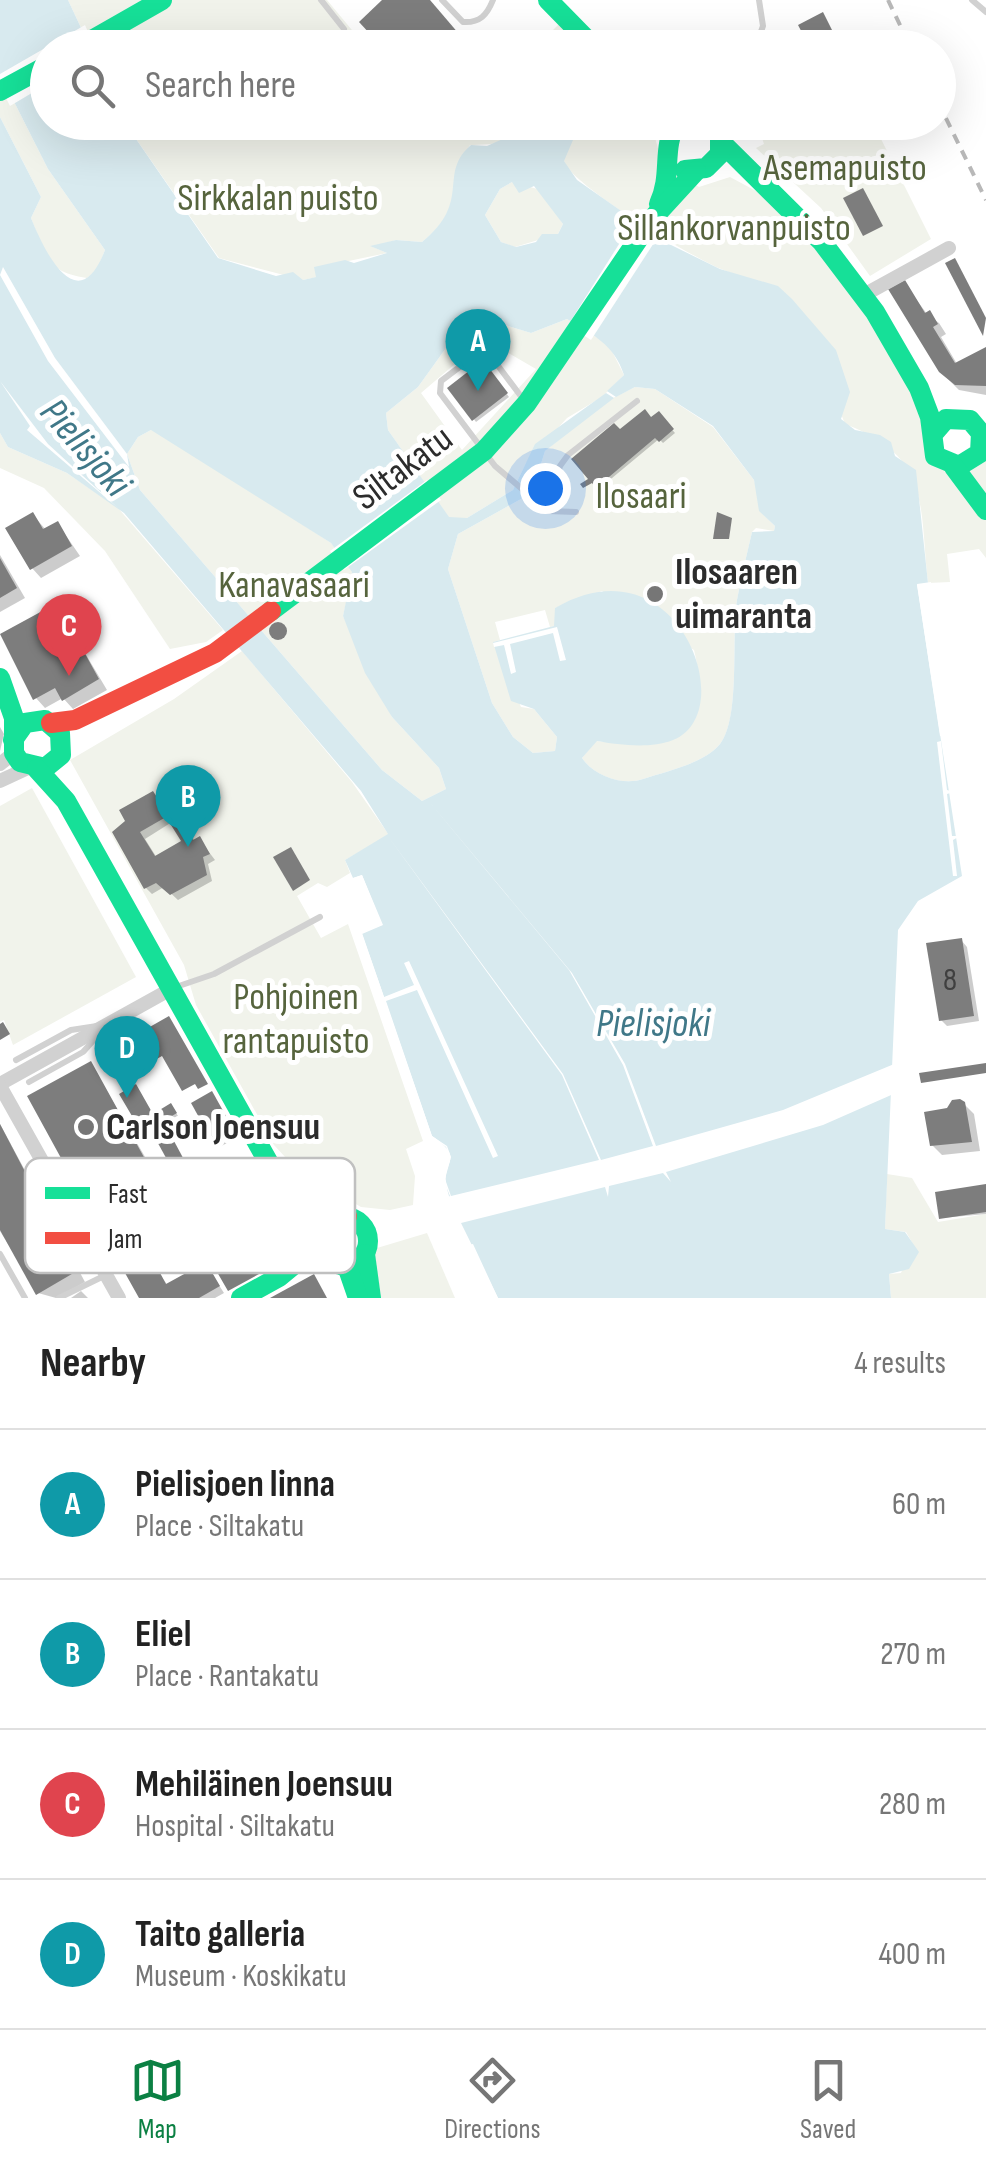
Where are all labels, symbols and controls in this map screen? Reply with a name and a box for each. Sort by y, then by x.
search box [30,30,956,140]
icon: search [65,58,120,113]
text: Search here [145,63,296,108]
park label: Asemapuisto [762,146,927,191]
park label: Sirkkalan puisto [177,176,379,221]
park label: Sillankorvanpuisto [617,206,851,251]
pin: A [446,308,510,391]
water label: Pielisjoki [29,389,142,508]
street label: Siltakatu [344,416,462,520]
your location [520,463,571,514]
park label: Ilosaari [595,474,687,519]
place label: Ilosaaren uimaranta [675,550,812,639]
park label: Kanavasaari [218,563,370,608]
marker: Ilosaaren uimaranta [644,583,666,605]
pin: C [36,594,102,676]
pin: B [156,764,220,847]
house number: 8 [943,961,957,1000]
park label: Pohjoinen rantapuisto [223,975,369,1064]
water label: Pielisjoki [596,1000,712,1048]
pin: D [94,1016,160,1098]
place label: Carlson Joensuu [106,1105,320,1150]
marker: Carlson Joensuu [75,1116,97,1138]
legend [25,1158,355,1273]
text: Fast [108,1178,147,1211]
text: Jam [107,1223,143,1256]
text: Nearby [40,1338,146,1389]
text: 4 results [854,1344,946,1383]
text: Pielisjoen linna [135,1462,335,1507]
text: A [65,1485,80,1524]
text: 60 m [892,1485,946,1524]
text: Place · Siltakatu [135,1507,304,1546]
text: Eliel [135,1612,191,1657]
text: B [65,1635,80,1674]
text: 270 m [880,1635,946,1674]
text: Place · Rantakatu [135,1657,319,1696]
text: Mehiläinen Joensuu [135,1762,393,1807]
text: C [64,1785,81,1824]
text: 280 m [879,1785,946,1824]
text: Hospital · Siltakatu [135,1807,335,1846]
text: Taito galleria [135,1912,305,1957]
text: D [64,1935,81,1974]
text: 400 m [878,1935,946,1974]
text: Museum · Koskikatu [135,1957,347,1996]
tab: Map [130,2053,185,2146]
tab: Directions [444,2053,541,2146]
tab: Saved [800,2053,856,2146]

